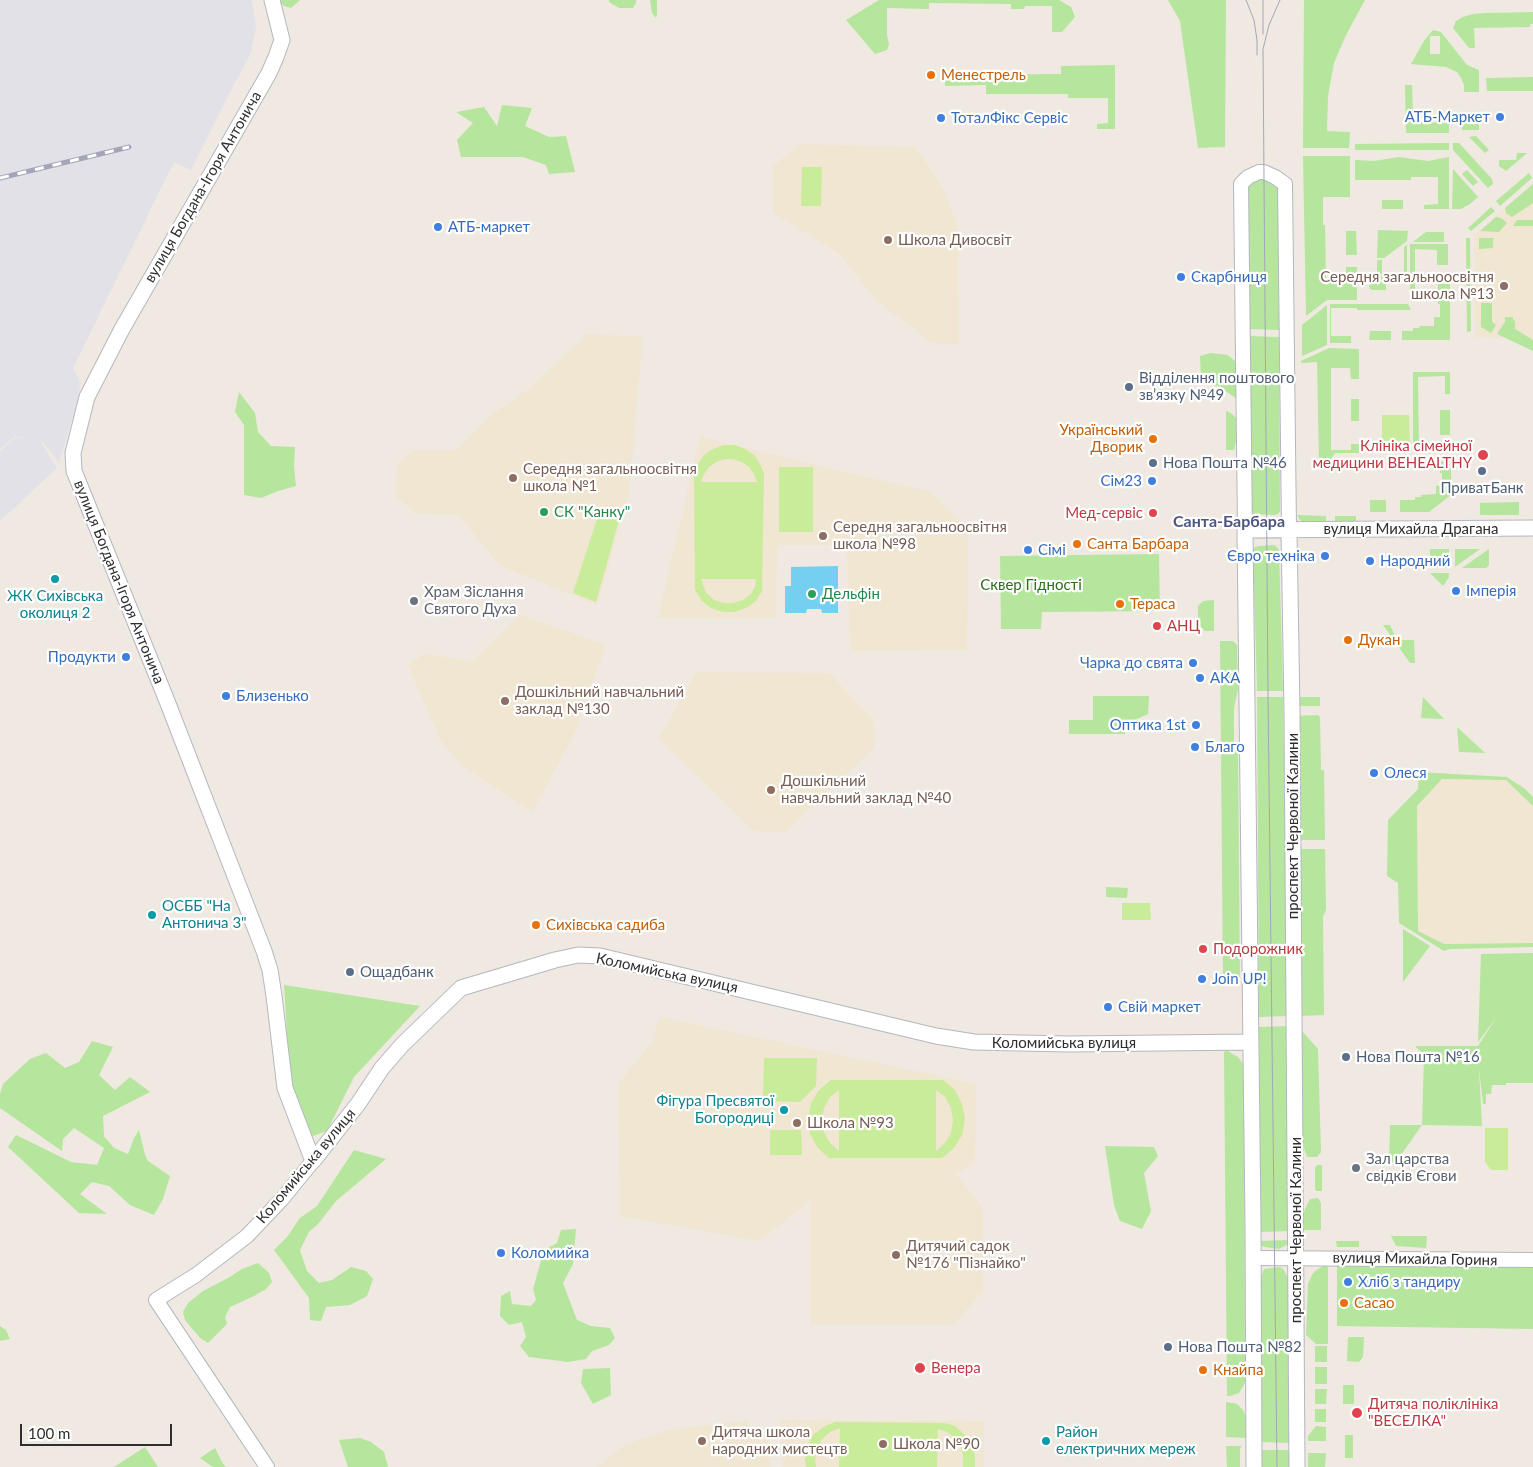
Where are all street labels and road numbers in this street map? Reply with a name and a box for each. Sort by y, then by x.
street label: вулиця Богдана-Ігоря Антонича [141,88,265,286]
street label: вулиця Богдана-Ігоря Антонича [70,478,168,686]
street label: вулиця Михайла Драгана [1323,520,1499,538]
street label: проспект Червоної Калини [1284,733,1302,919]
street label: Коломийська вулиця [594,949,740,997]
street label: Коломийська вулиця [992,1034,1136,1052]
street label: Коломийська вулиця [253,1105,359,1227]
street label: проспект Червоної Калини [1287,1137,1305,1323]
street label: вулиця Михайла Гориня [1332,1249,1498,1269]

